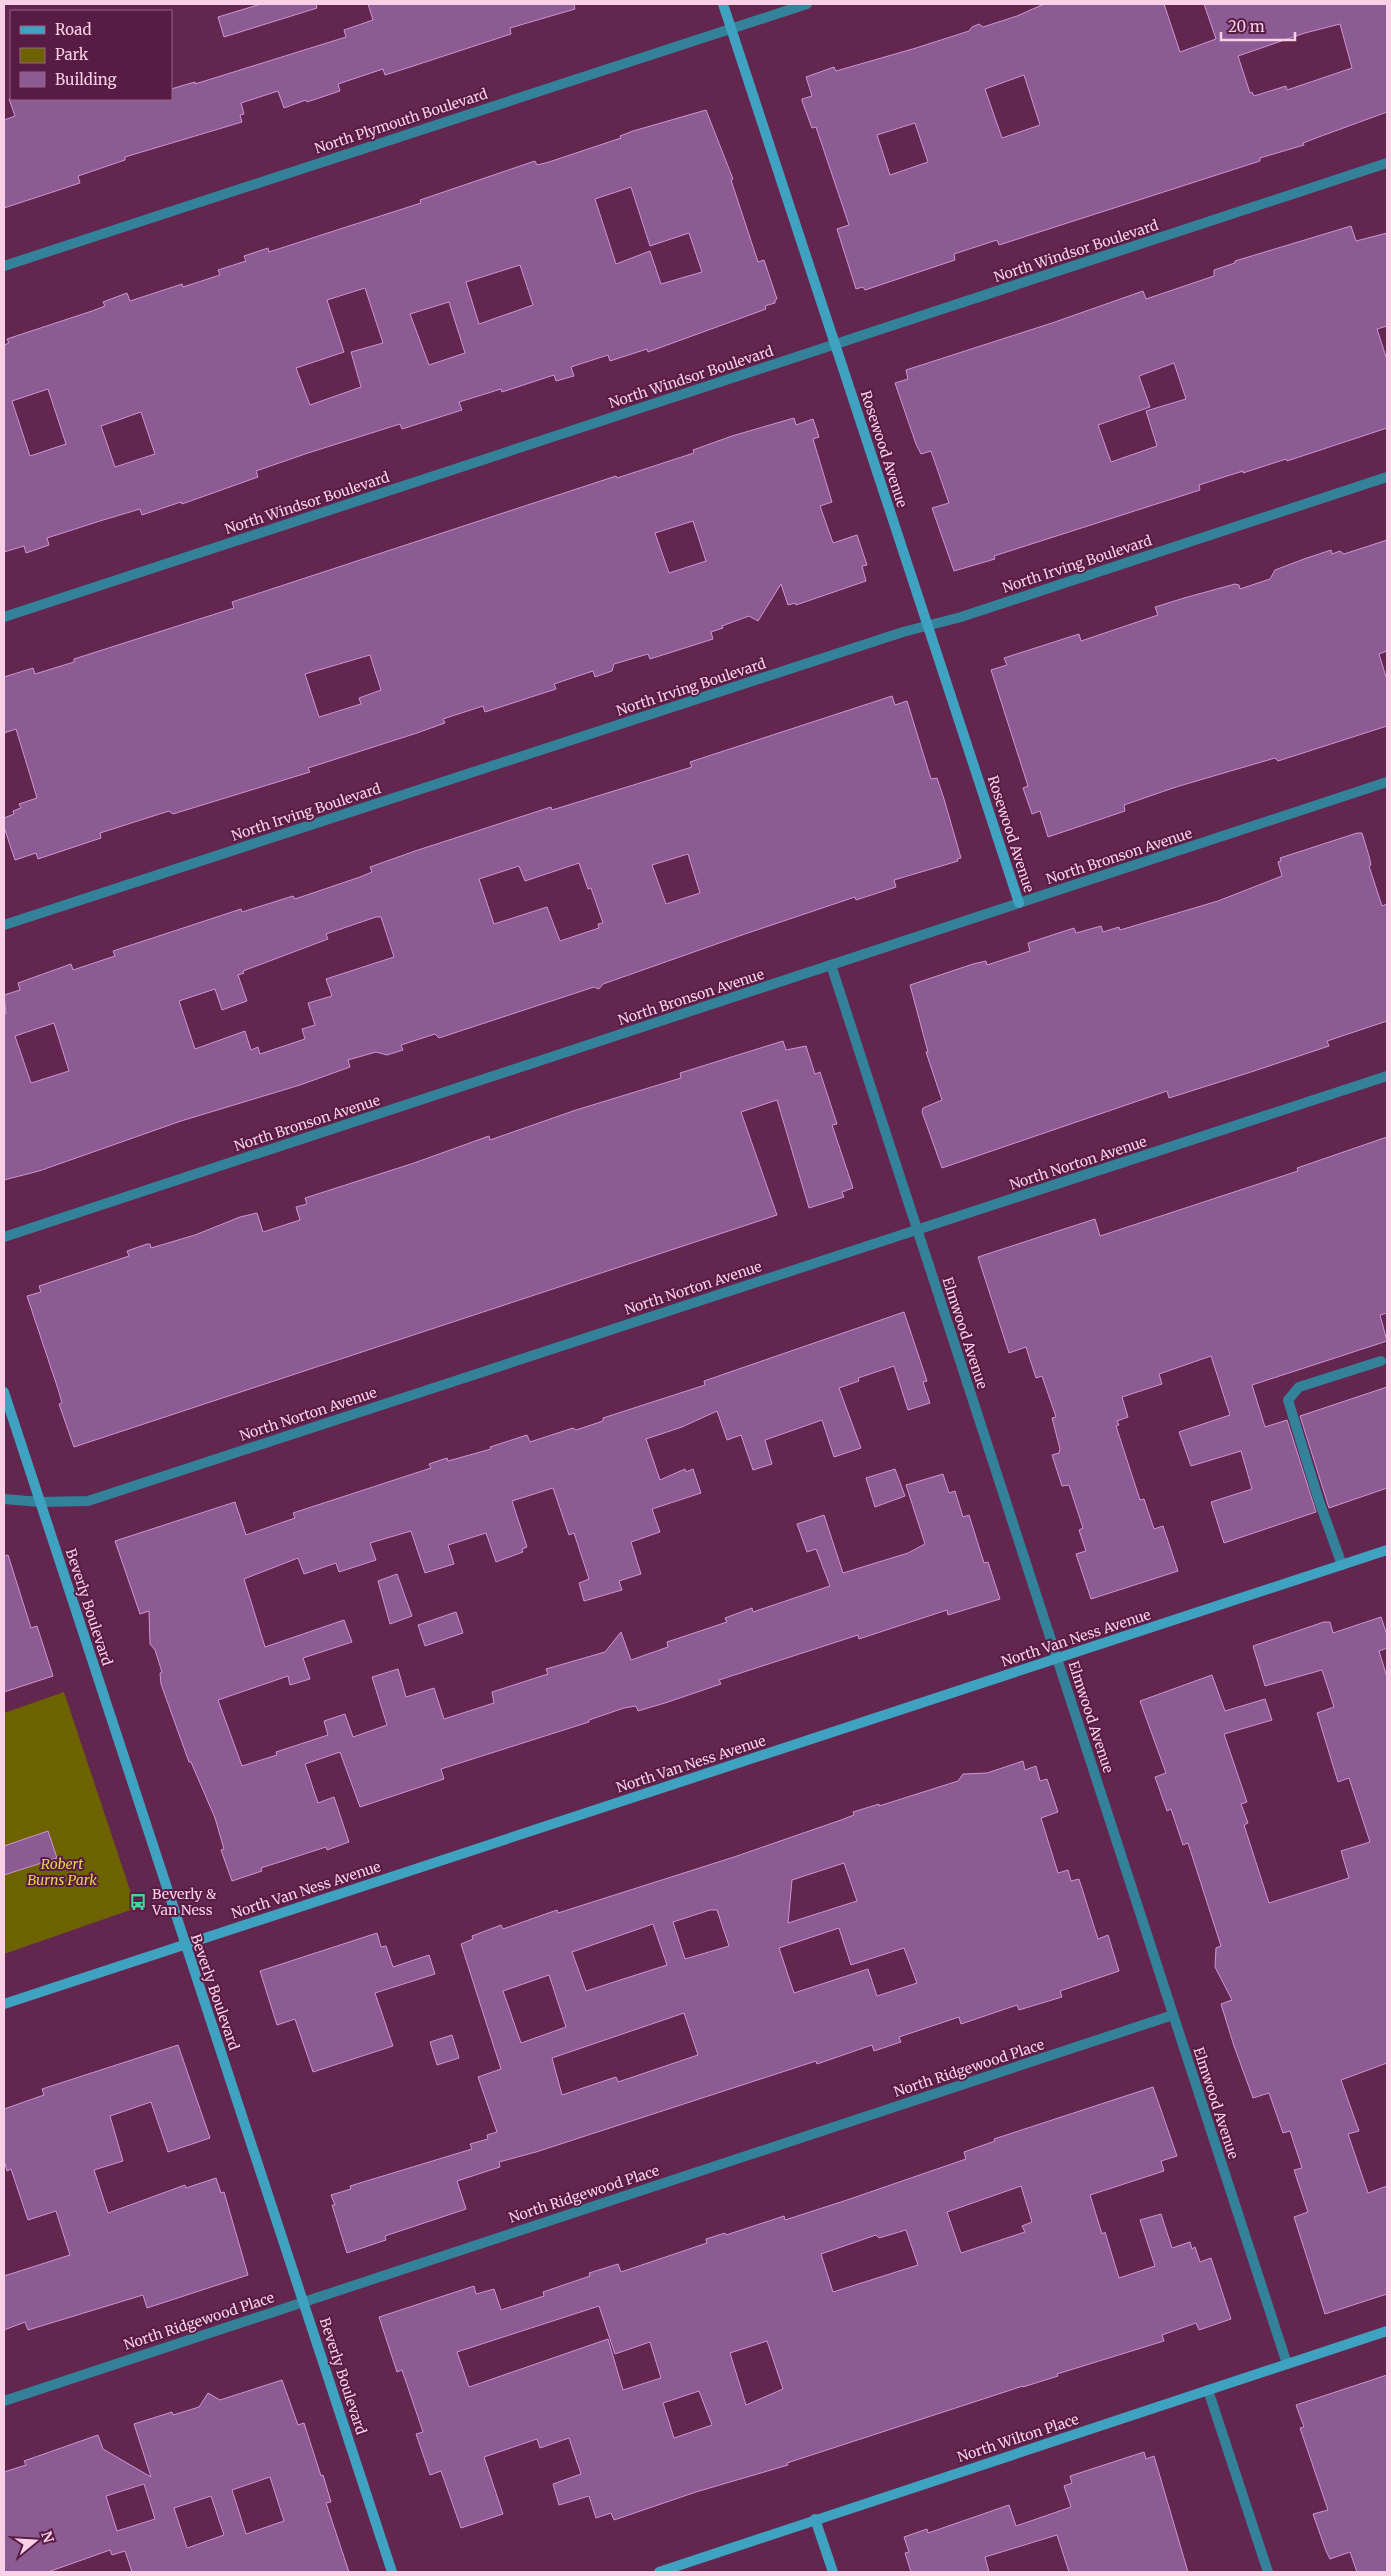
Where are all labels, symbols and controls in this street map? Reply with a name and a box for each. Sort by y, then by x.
legend [10,10,172,100]
scale bar [1221,10,1295,42]
text: 20 m [1228,17,1265,36]
text: Road [55,20,91,39]
text: Park [55,45,89,64]
text: Building [55,70,117,89]
street label: North Plymouth Boulevard [312,84,490,157]
street label: North Windsor Boulevard [991,216,1161,286]
street label: North Windsor Boulevard [606,342,776,412]
street label: Rosewood Avenue [857,388,911,510]
street label: North Windsor Boulevard [222,468,392,538]
street label: North Irving Boulevard [1000,531,1155,597]
street label: North Irving Boulevard [614,654,769,720]
street label: Rosewood Avenue [984,773,1038,895]
street label: North Irving Boulevard [229,779,384,845]
street label: North Bronson Avenue [1044,824,1194,888]
street label: North Bronson Avenue [616,965,766,1029]
street label: North Bronson Avenue [232,1091,382,1155]
street label: North Norton Avenue [1007,1132,1149,1194]
street label: North Norton Avenue [622,1257,764,1319]
street label: Elmwood Avenue [938,1275,992,1391]
street label: North Norton Avenue [237,1383,379,1445]
street label: Beverly Boulevard [62,1546,117,1668]
street label: North Van Ness Avenue [999,1605,1153,1671]
street label: Elmwood Avenue [1064,1659,1118,1775]
street label: North Van Ness Avenue [614,1731,768,1797]
park label: Robert Burns Park [27,1855,97,1889]
street label: North Van Ness Avenue [229,1857,383,1923]
place label: Beverly & Van Ness [151,1885,217,1919]
bus stop icon: Beverly & Van Ness [128,1892,148,1912]
street label: Beverly Boulevard [187,1931,244,2053]
street label: North Ridgewood Place [892,2035,1046,2101]
street label: Elmwood Avenue [1189,2045,1243,2161]
street label: North Ridgewood Place [507,2161,661,2227]
street label: North Ridgewood Place [122,2288,276,2354]
street label: Beverly Boulevard [316,2315,371,2437]
street label: North Wilton Place [955,2410,1081,2466]
north arrow [10,2516,60,2566]
text: N [37,2529,58,2545]

